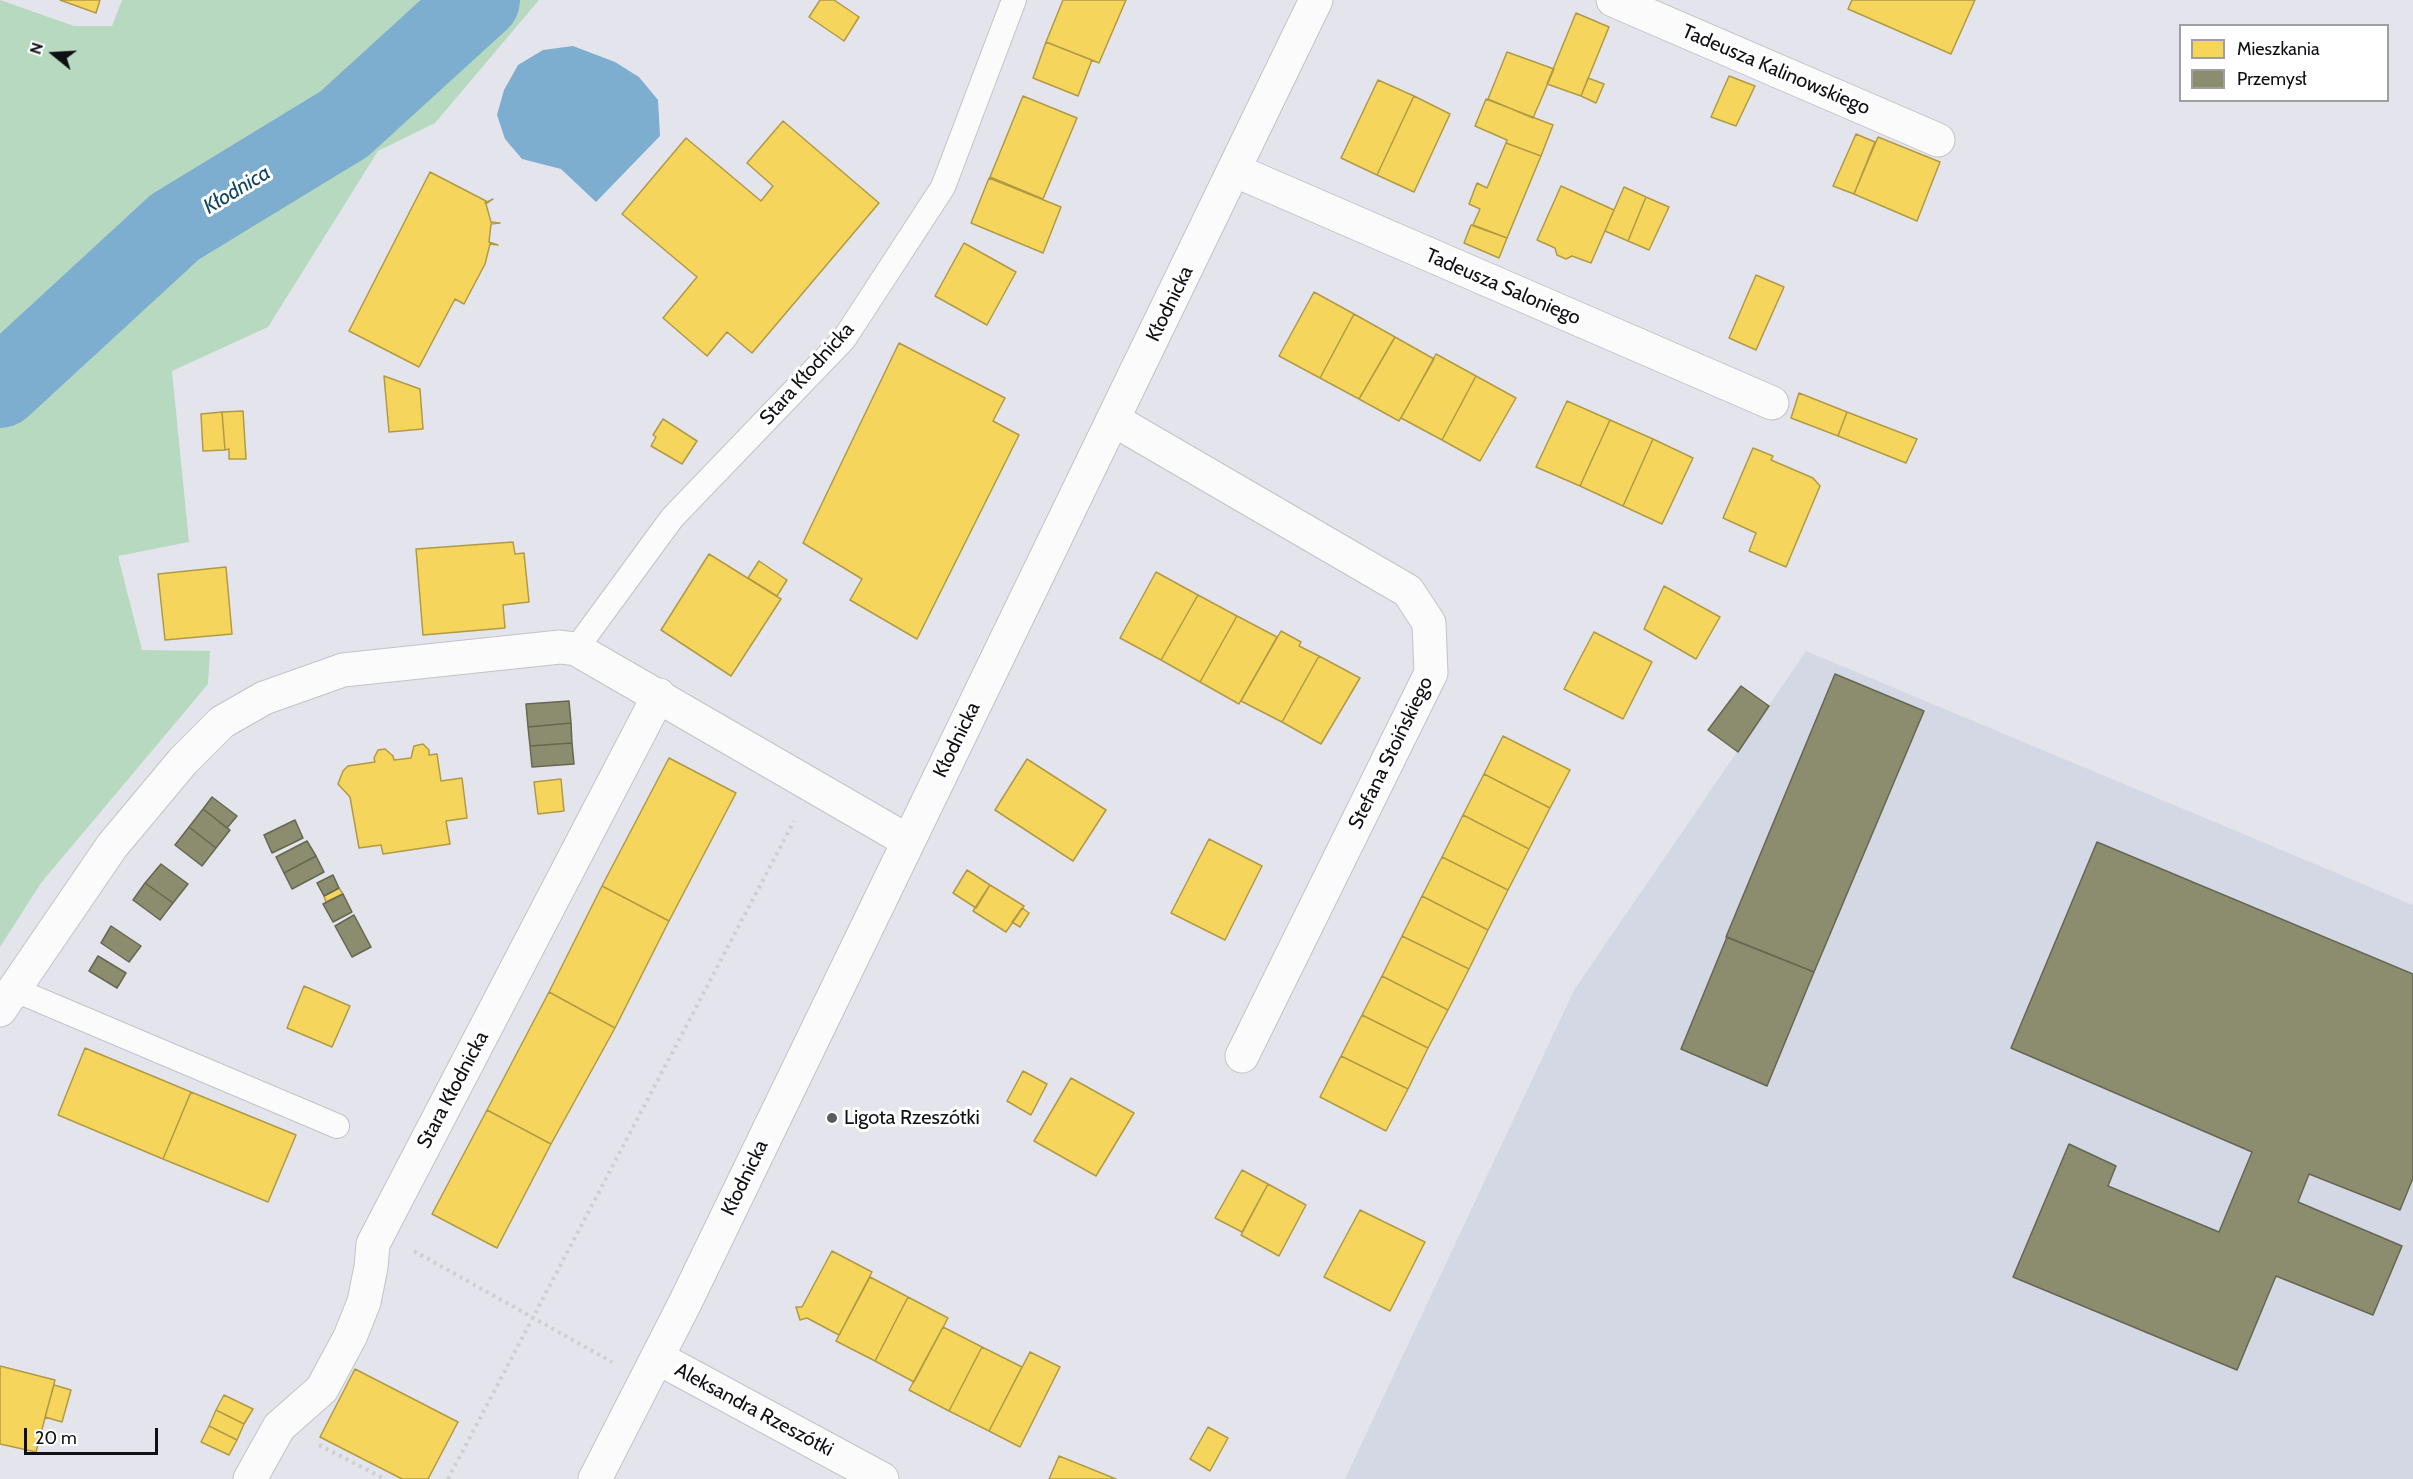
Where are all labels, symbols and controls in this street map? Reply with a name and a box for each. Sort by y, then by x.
street label: Tadeusza Kalinowskiego [1678,20,1874,120]
north arrow [24,24,84,84]
legend [2179,24,2389,102]
text: Mieszkania [2237,38,2320,60]
text: N [26,40,47,57]
text: Przemysł [2237,68,2307,90]
water label: Kłodnica [199,160,275,220]
street label: Tadeusza Saloniego [1422,243,1584,331]
street label: Kłodnicka [1141,262,1199,346]
street label: Stara Kłodnicka [755,318,859,430]
street label: Stefana Stoińskiego [1344,673,1438,833]
street label: Kłodnicka [928,698,986,782]
street label: Stara Kłodnicka [412,1027,494,1153]
place label: Ligota Rzeszótki [844,1106,980,1130]
marker: Ligota Rzeszótki [825,1111,839,1125]
street label: Kłodnicka [716,1136,774,1220]
street label: Aleksandra Rzeszótki [671,1358,837,1462]
scale bar [27,1416,160,1454]
text: 20 m [35,1427,77,1449]

